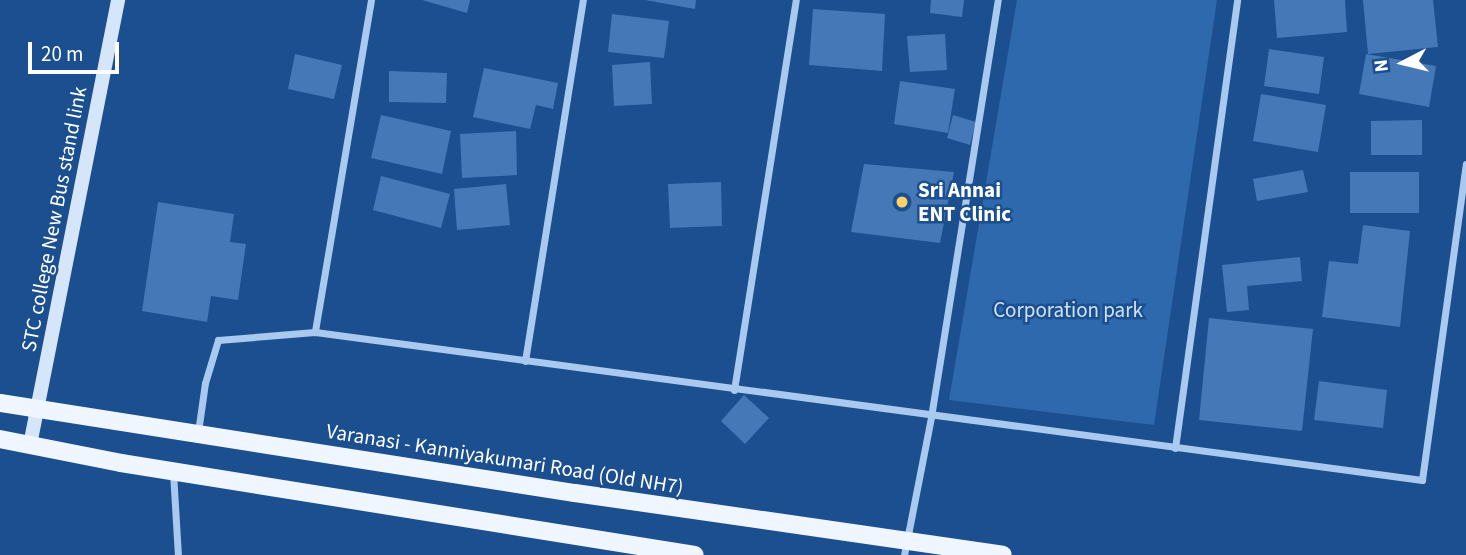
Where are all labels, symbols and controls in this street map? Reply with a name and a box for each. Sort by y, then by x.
scale bar [32,28,122,72]
north arrow [1368,28,1438,98]
text: 20 m [41,39,83,69]
text: N [1367,58,1396,74]
street label: STC college New Bus stand link [16,84,92,354]
place label: Sri Annai ENT Clinic [918,177,1011,227]
marker: Sri Annai ENT Clinic [892,192,912,212]
park label: Corporation park [993,297,1143,323]
street label: Varanasi - Kanniyakumari Road (Old NH7) [325,418,685,500]

